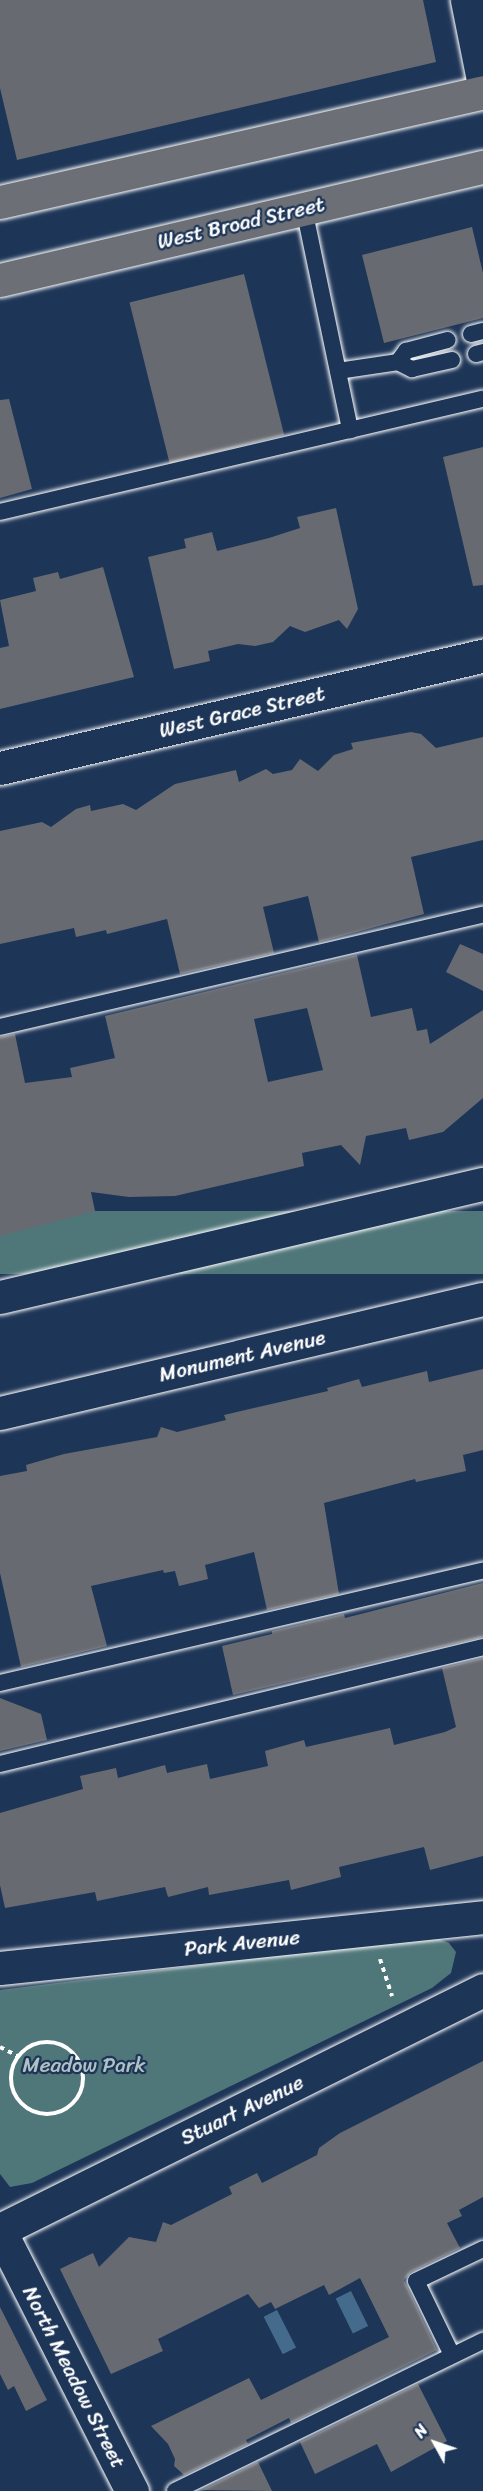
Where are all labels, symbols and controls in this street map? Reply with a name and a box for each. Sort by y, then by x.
street label: West Broad Street [154,191,328,255]
street label: West Grace Street [156,680,328,744]
street label: Monument Avenue [156,1325,328,1387]
street label: Park Avenue [183,1924,301,1962]
park label: Meadow Park [23,2052,145,2078]
street label: Stuart Avenue [176,2069,308,2151]
street label: North Meadow Street [17,2282,131,2472]
north arrow [405,2413,465,2473]
text: N [406,2418,436,2445]

